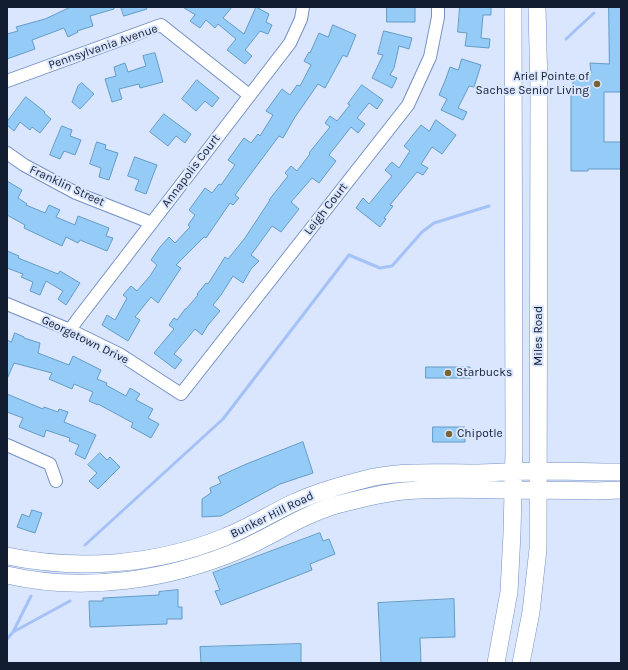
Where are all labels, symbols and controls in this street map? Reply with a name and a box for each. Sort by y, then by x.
street label: Pennsylvania Avenue [46,22,160,72]
place label: Ariel Pointe of Sachse Senior Living [476,70,589,98]
marker: Ariel Pointe of Sachse Senior Living [592,79,602,89]
street label: Annapolis Court [159,132,223,210]
street label: Franklin Street [27,162,107,210]
street label: Leigh Court [301,180,351,238]
street label: Miles Road [532,306,546,366]
street label: Georgetown Drive [39,313,131,367]
place label: Starbucks [456,366,512,380]
marker: Starbucks [443,368,453,378]
place label: Chipotle [457,427,503,441]
marker: Chipotle [444,429,454,439]
street label: Bunker Hill Road [228,489,316,541]

